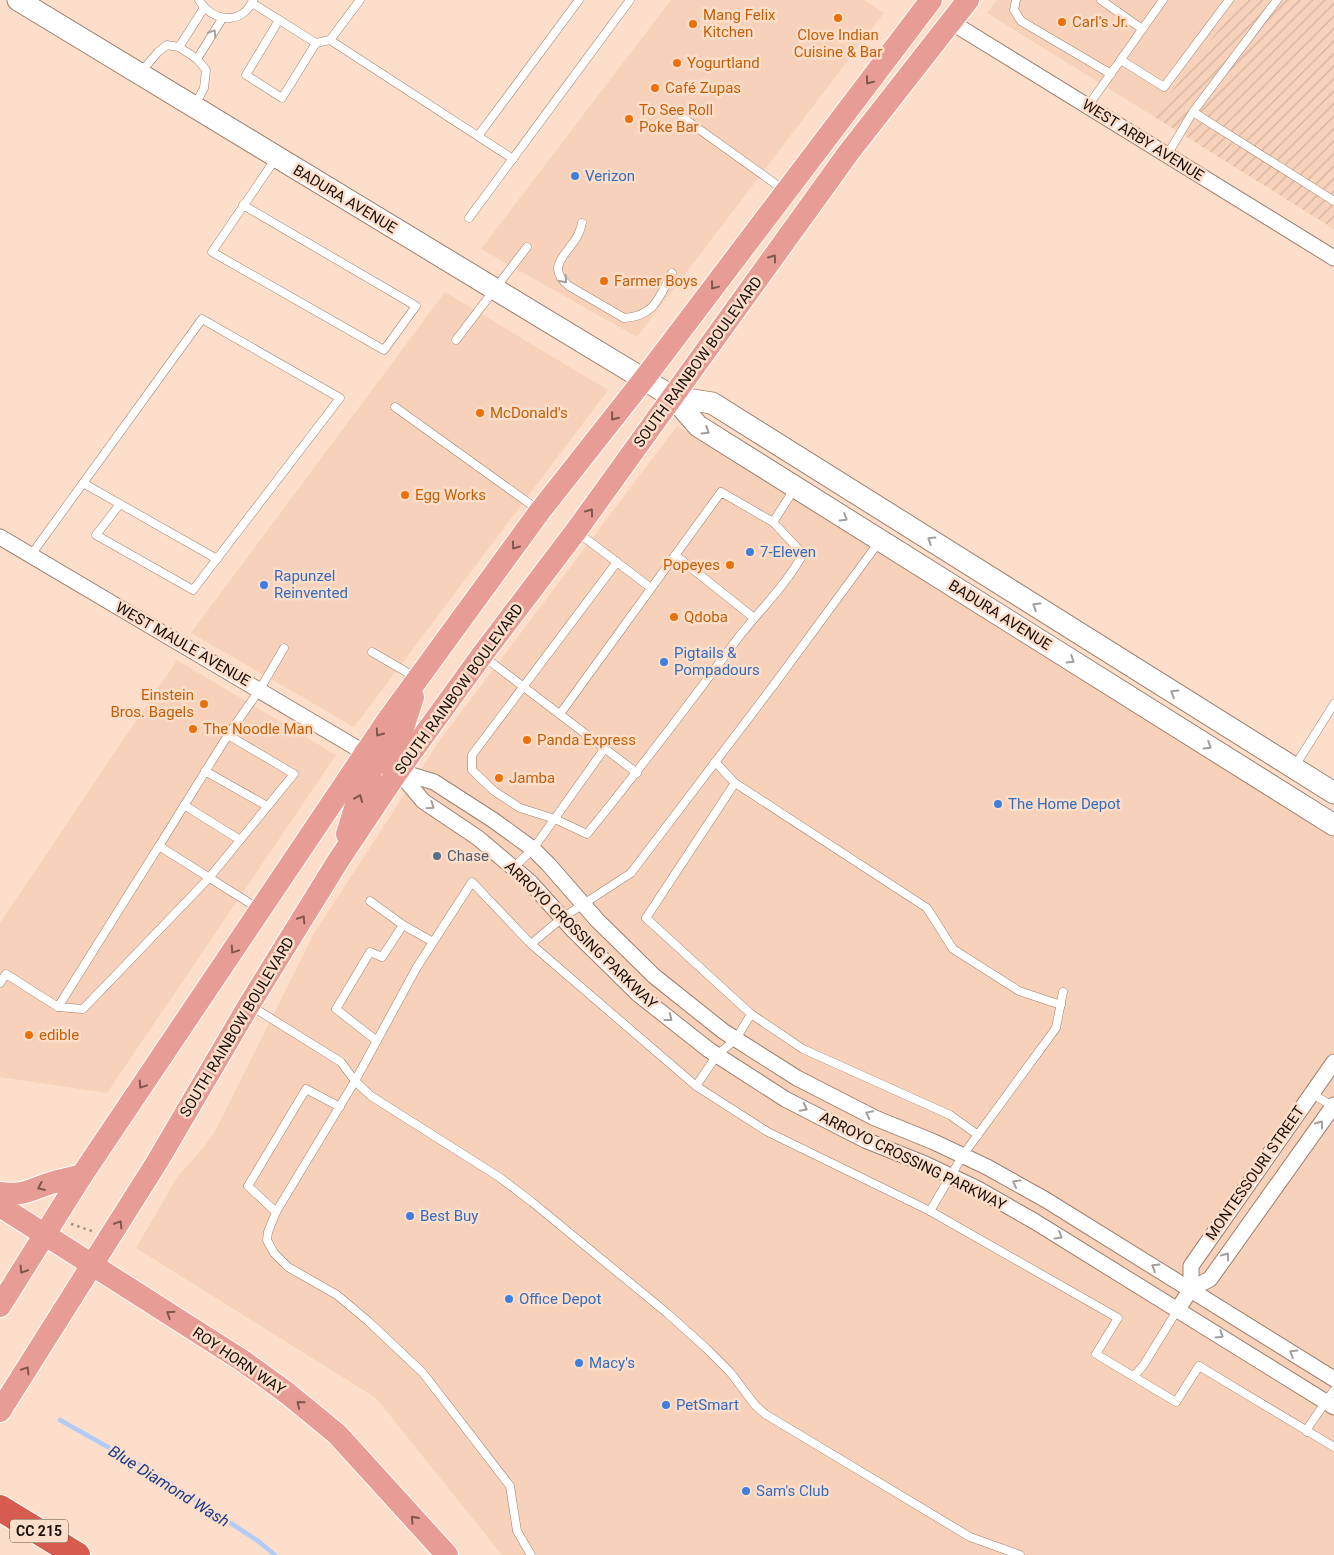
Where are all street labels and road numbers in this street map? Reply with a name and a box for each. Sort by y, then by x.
street label: WEST ARBY AVENUE [1079,95,1208,185]
street label: BADURA AVENUE [290,161,400,237]
street label: SOUTH RAINBOW BOULEVARD [630,273,766,451]
street label: BADURA AVENUE [945,576,1055,654]
street label: WEST MAULE AVENUE [113,598,254,690]
street label: SOUTH RAINBOW BOULEVARD [391,600,527,778]
street label: ARROYO CROSSING PARKWAY [501,857,661,1013]
street label: SOUTH RAINBOW BOULEVARD [176,934,298,1120]
street label: MONTESSOURI STREET [1202,1102,1308,1244]
street label: ARROYO CROSSING PARKWAY [817,1108,1009,1214]
street label: ROY HORN WAY [189,1323,289,1399]
road number: CC 215 [10,1520,68,1542]

